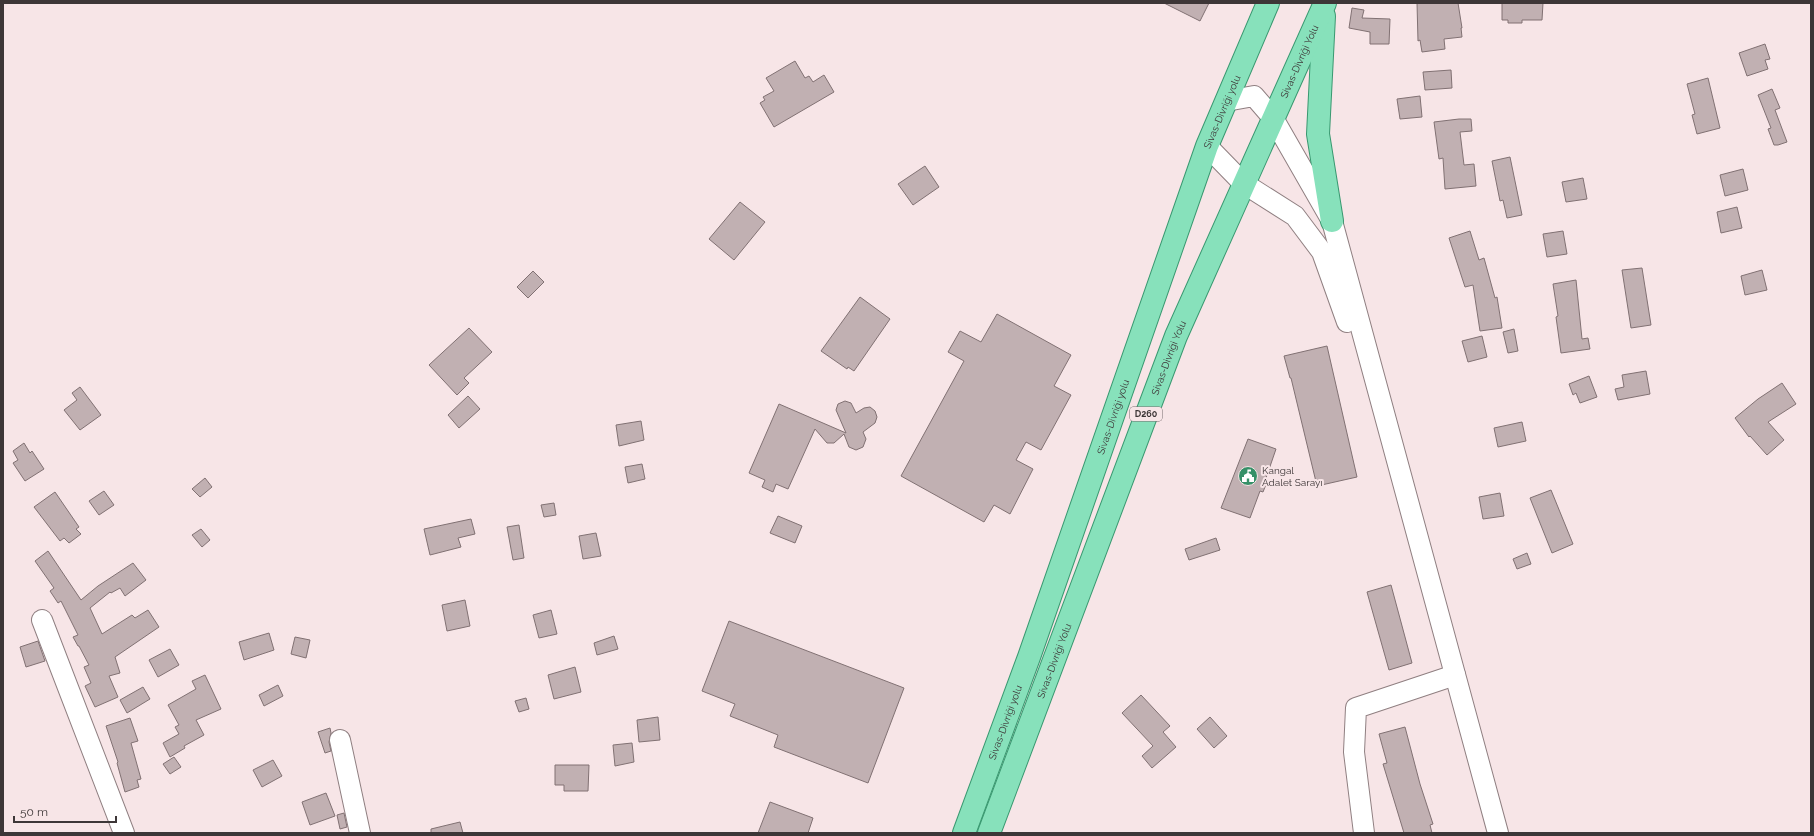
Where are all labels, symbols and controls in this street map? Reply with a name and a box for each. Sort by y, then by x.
street label: Sivas-Divriği Yolu [1278,23,1321,100]
street label: Sivas-Divriği yolu [1202,73,1243,150]
street label: Sivas-Divriği Yolu [1149,319,1188,397]
street label: Sivas-Divriği yolu [1095,378,1131,456]
road number: D260 [1130,407,1162,421]
public building icon: Kangal Adalet Sarayı [1237,465,1259,487]
place label: Kangal Adalet Sarayı [1262,465,1323,488]
street label: Sivas-Divriği Yolu [1035,622,1073,700]
street label: Sivas-Divriği yolu [987,684,1024,761]
scale bar [14,798,116,824]
text: 50 m [20,805,48,819]

